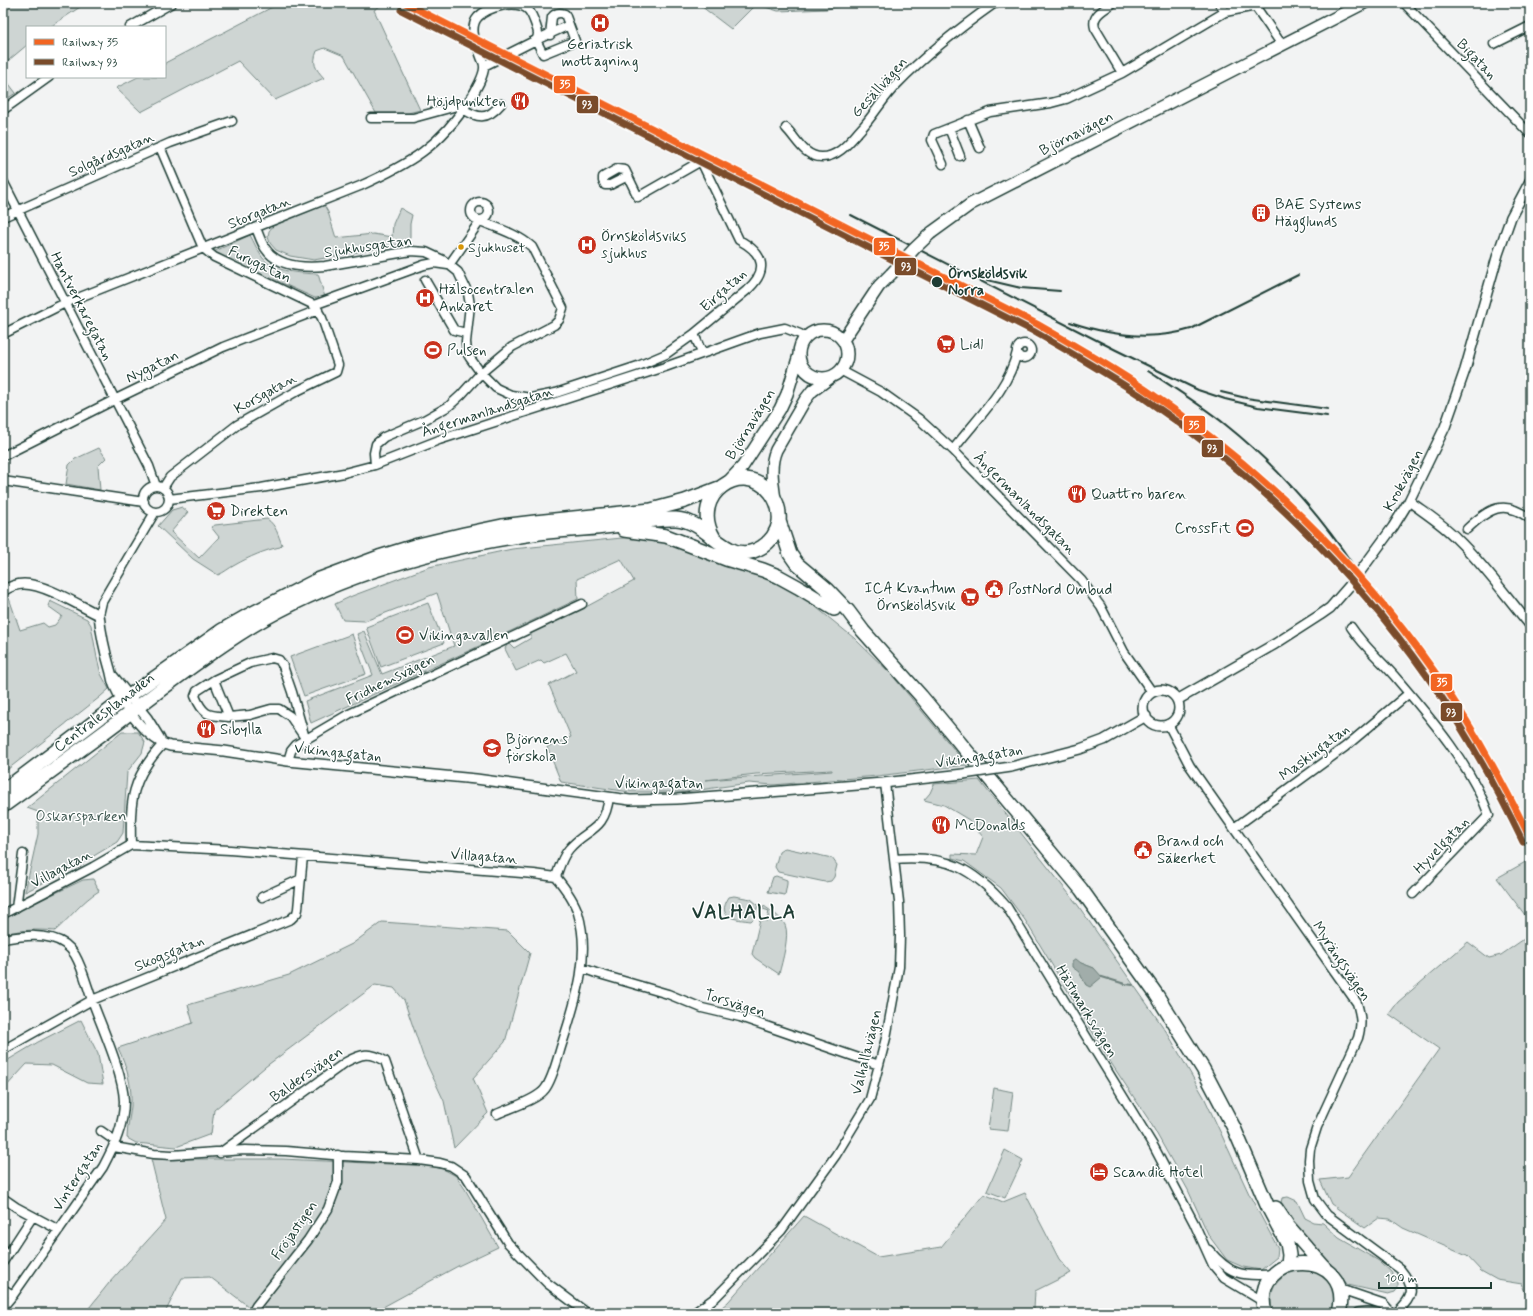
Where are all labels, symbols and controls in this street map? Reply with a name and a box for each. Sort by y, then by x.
hospital icon: Geriatrisk mottagning [589,12,611,34]
legend [26,26,166,78]
text: Railway 35 [62,35,118,51]
place label: Geriatrisk mottagning [562,35,638,72]
street label: Bigatan [1451,35,1501,85]
street label: Gesällvägen [847,53,912,122]
text: Railway 93 [62,55,117,71]
line badge: 35 [553,75,576,94]
text: 35 [560,78,571,92]
restaurant icon: Höjdpunkten [509,90,531,112]
place label: Höjdpunkten [427,92,506,112]
line badge: 93 [576,95,599,114]
text: 93 [582,98,592,112]
street label: Björnavägen [1036,107,1117,161]
street label: Solgårdsgatan [66,127,158,184]
street label: Storgatan [225,191,294,235]
place label: BAE Systems Hägglunds [1275,195,1362,233]
building icon: BAE Systems Hägglunds [1250,202,1272,224]
place label: Örnsköldsviks sjukhus [601,227,686,264]
street label: Sjukhusgatan [323,231,414,264]
hospital icon: Örnsköldsviks sjukhus [576,234,598,256]
line badge: 35 [873,237,896,256]
place label: Sjukhuset [468,239,526,257]
text: 35 [879,240,890,254]
street label: Furugatan [225,242,294,289]
marker: Sjukhuset [456,242,466,252]
street label: Hantverkaregatan [44,249,117,365]
line badge: 93 [894,257,917,276]
text: 93 [901,260,911,274]
street label: Eirgatan [696,264,752,318]
place label: Örnsköldsvik Norra [948,264,1028,301]
marker: Örnsköldsvik Norra [930,275,944,289]
place label: Hälsocentralen Ankaret [439,280,534,317]
hospital icon: Hälsocentralen Ankaret [414,287,436,309]
supermarket icon: Lidl [935,333,957,355]
place label: Lidl [960,335,983,355]
sports icon: Pulsen [422,339,444,361]
place label: Pulsen [447,341,487,361]
street label: Nygatan [123,345,183,389]
street label: Korsgatan [231,368,300,419]
street label: Ångermanlandsgatan [419,380,556,444]
street label: Björnavägen [721,385,781,464]
line badge: 35 [1183,415,1206,434]
text: 35 [1189,419,1200,433]
line badge: 93 [1201,439,1224,458]
text: 93 [1207,442,1217,456]
street label: Krokvägen [1379,446,1429,515]
street label: Ångermanlandsgatan [968,447,1081,560]
restaurant icon: Quattro baren [1066,483,1088,505]
place label: Quattro baren [1091,485,1187,505]
supermarket icon: Direkten [205,500,227,522]
place label: Direkten [230,502,288,522]
sports icon: CrossFit [1234,517,1256,539]
place label: CrossFit [1175,519,1231,539]
public building icon: PostNord Ombud [983,578,1005,600]
place label: ICA Kvantum Örnsköldsvik [865,579,957,616]
place label: PostNord Ombud [1008,580,1112,600]
supermarket icon: ICA Kvantum Örnsköldsvik [959,586,981,608]
sports icon: Vikingavallen [394,624,416,646]
place label: Vikingavallen [419,626,509,646]
street label: Fridhemsvägen [343,650,438,710]
street label: Centralesplanaden [50,668,159,757]
line badge: 35 [1430,673,1453,692]
text: 35 [1437,676,1448,690]
line badge: 93 [1440,702,1463,722]
text: 93 [1446,706,1456,720]
restaurant icon: Sibylla [195,718,217,740]
place label: Sibylla [220,720,263,740]
street label: Maskingatan [1275,720,1355,787]
place label: Björnens förskola [506,730,568,767]
school or university icon: Björnens förskola [481,737,503,759]
street label: Vikingagatan [293,738,383,769]
street label: Vikingagatan [934,740,1024,775]
street label: Vikingagatan [615,774,703,795]
park label: Oskarsparken [35,807,127,827]
street label: Hyvelgatan [1409,813,1475,879]
restaurant icon: McDonalds [930,814,952,836]
place label: McDonalds [955,816,1026,836]
place label: Brand och Säkerhet [1157,832,1224,869]
public building icon: Brand och Säkerhet [1132,839,1154,861]
street label: Villagatan [27,844,96,893]
street label: Villagatan [450,845,518,869]
district label: VALHALLA [692,900,796,925]
street label: Myrängsvägen [1306,918,1375,1006]
street label: Skogsgatan [131,931,208,978]
street label: Hästmarksvägen [1050,961,1122,1062]
street label: Torsvägen [702,985,768,1023]
street label: Valhallavägen [847,1008,887,1097]
street label: Baldersvägen [266,1042,347,1107]
street label: Vintergatan [48,1138,109,1216]
hotel icon: Scandic Hotel [1088,1161,1110,1183]
place label: Scandic Hotel [1113,1163,1203,1183]
street label: Fröjastigen [267,1197,323,1264]
scale bar [1379,1264,1491,1290]
text: 100 m [1385,1271,1417,1287]

